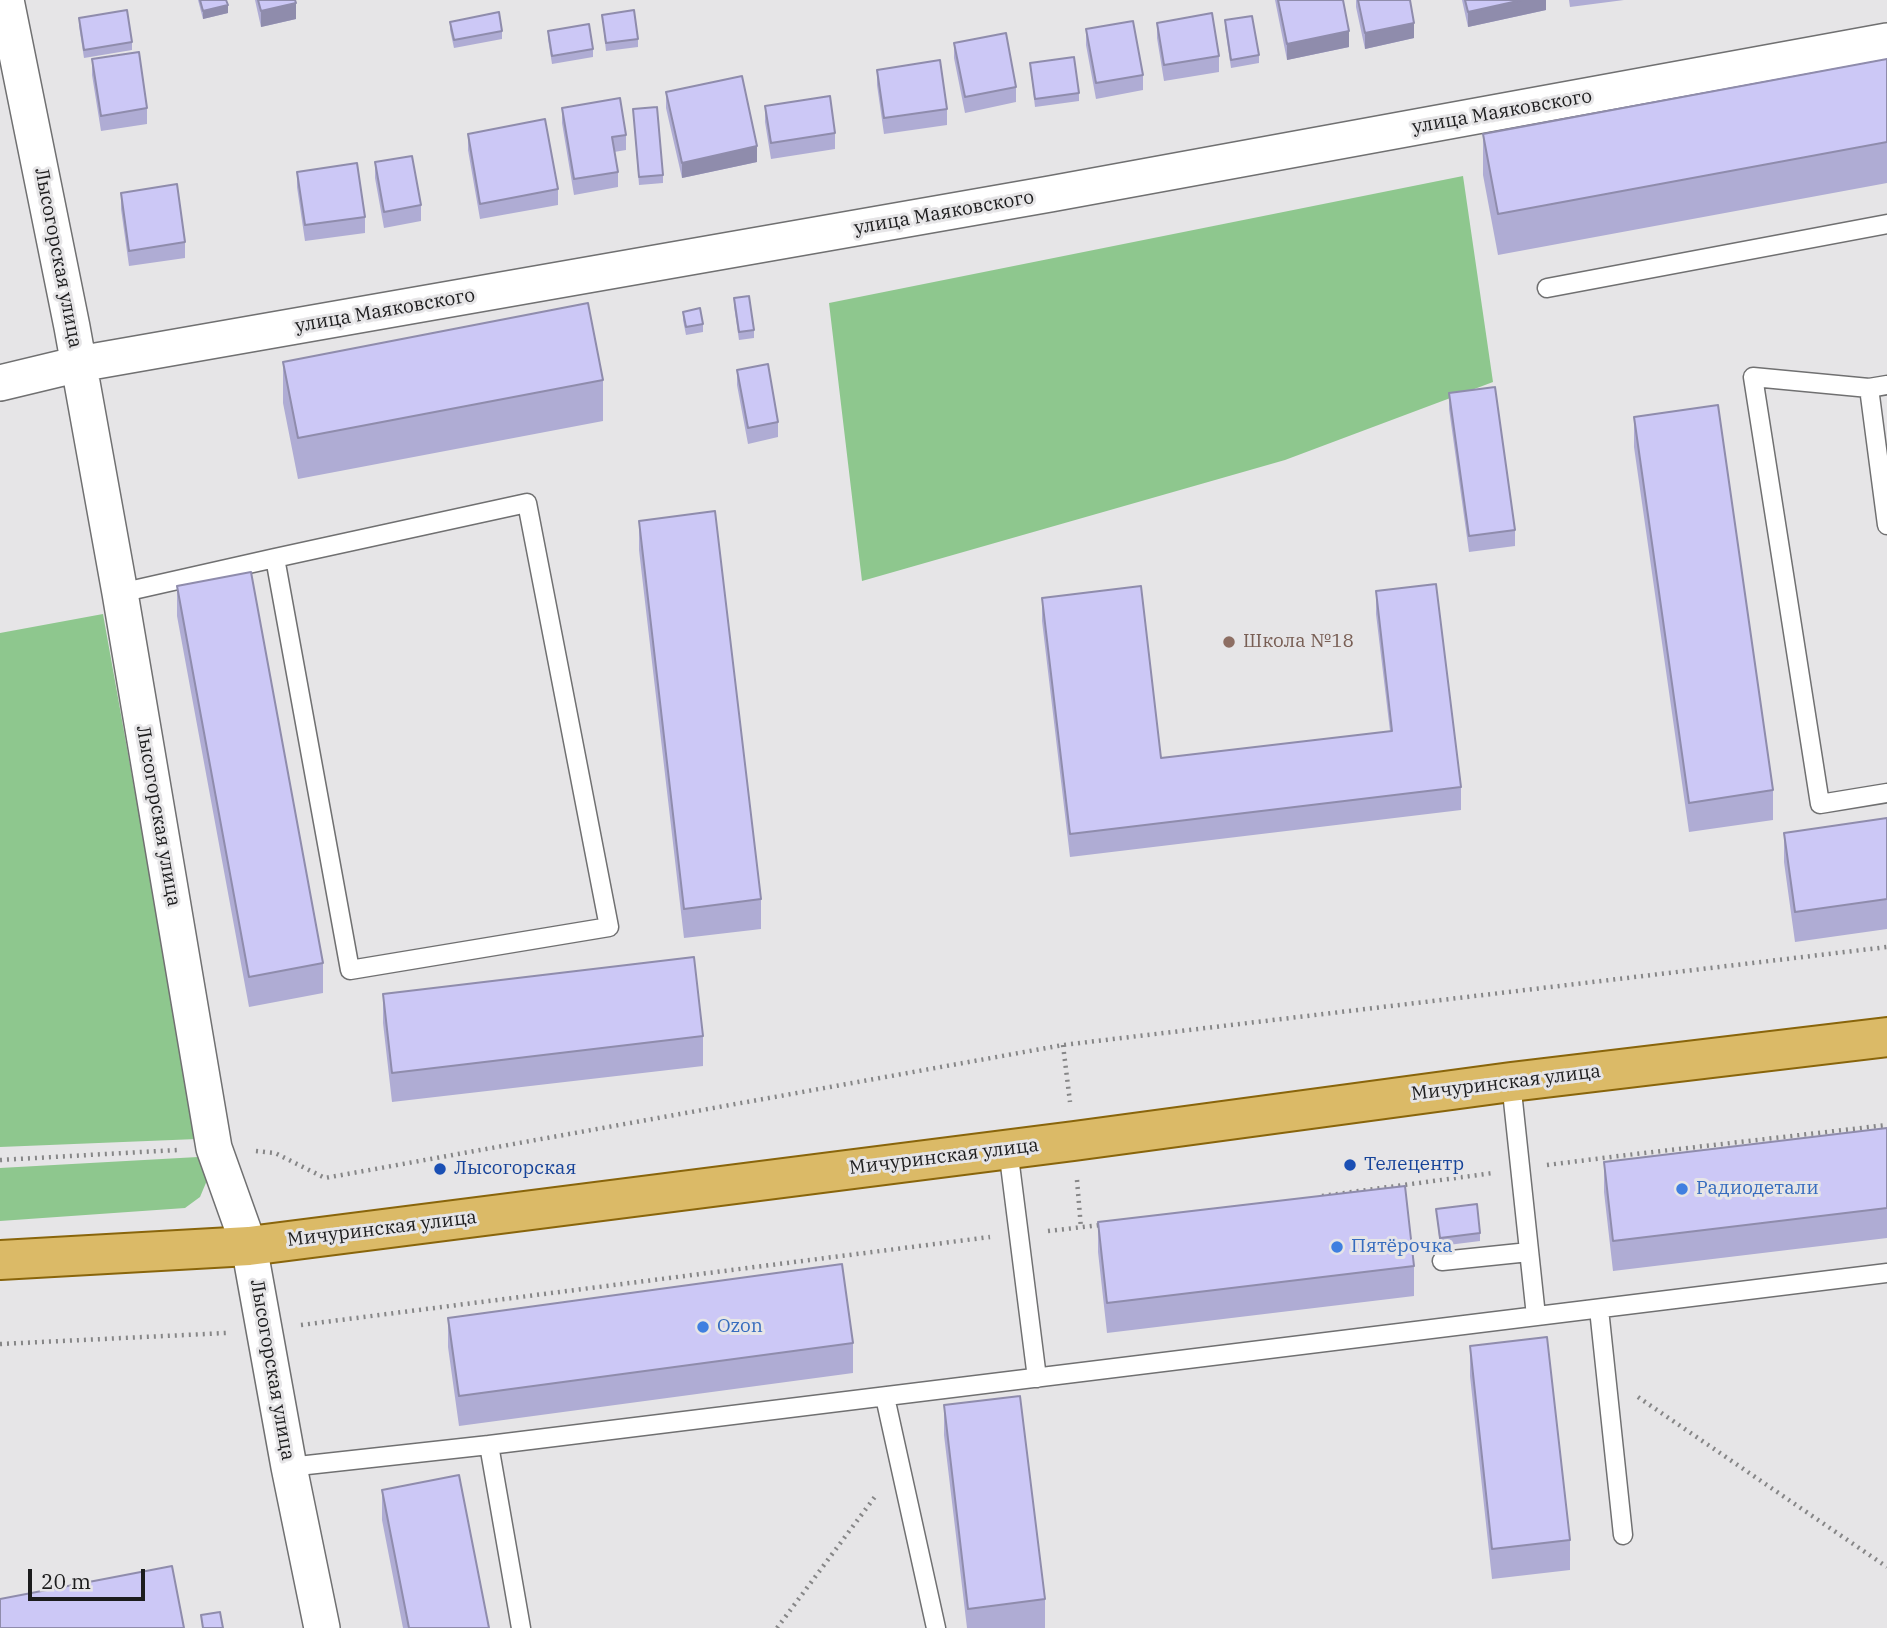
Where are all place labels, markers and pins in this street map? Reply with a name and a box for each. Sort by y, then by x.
place label: Школа №18 [1243,631,1354,653]
marker: Школа №18 [1221,634,1237,650]
place label: Телецентр [1364,1154,1464,1176]
marker: Телецентр [1342,1157,1358,1173]
place label: Лысогорская [454,1158,576,1180]
marker: Лысогорская [432,1161,448,1177]
place label: Радиодетали [1696,1178,1819,1200]
marker: Радиодетали [1674,1181,1690,1197]
place label: Пятёрочка [1351,1236,1453,1258]
marker: Пятёрочка [1329,1239,1345,1255]
place label: Ozon [717,1316,763,1338]
marker: Ozon [695,1319,711,1335]

